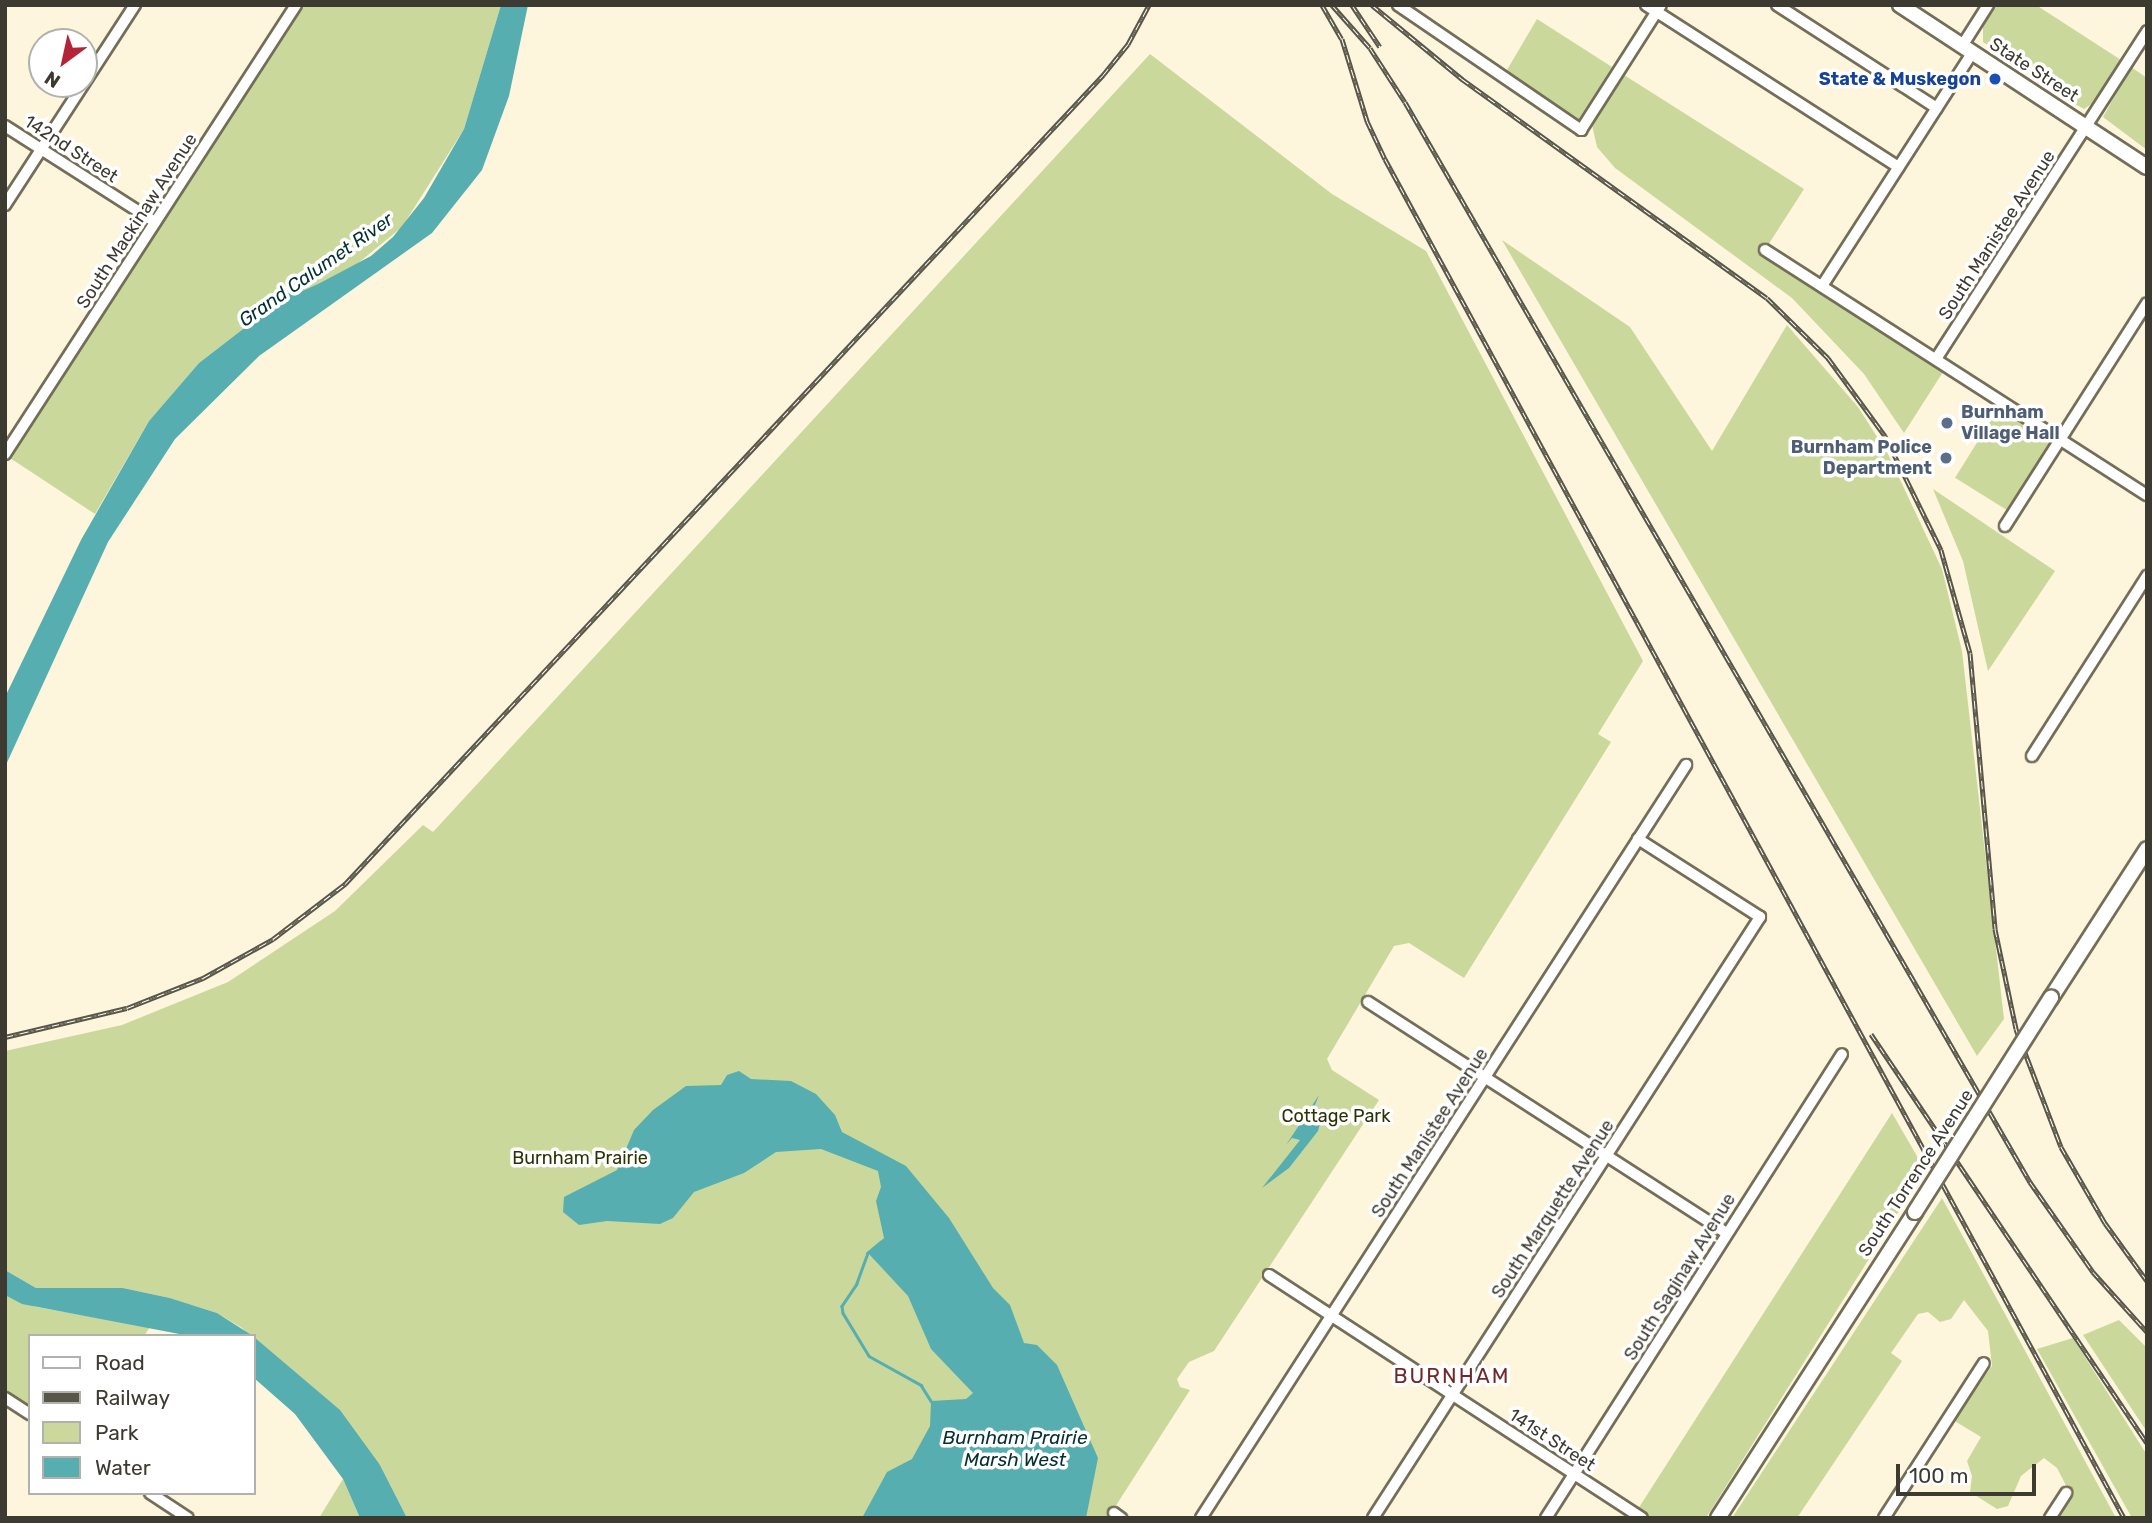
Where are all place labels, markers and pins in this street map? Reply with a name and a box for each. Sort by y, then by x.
place label: State & Muskegon [1819,68,1981,90]
marker: State & Muskegon [1987,71,2003,87]
place label: Burnham Village Hall [1961,402,2060,444]
marker: Burnham Village Hall [1939,415,1955,431]
place label: Burnham Police Department [1791,437,1932,480]
marker: Burnham Police Department [1938,450,1954,466]

